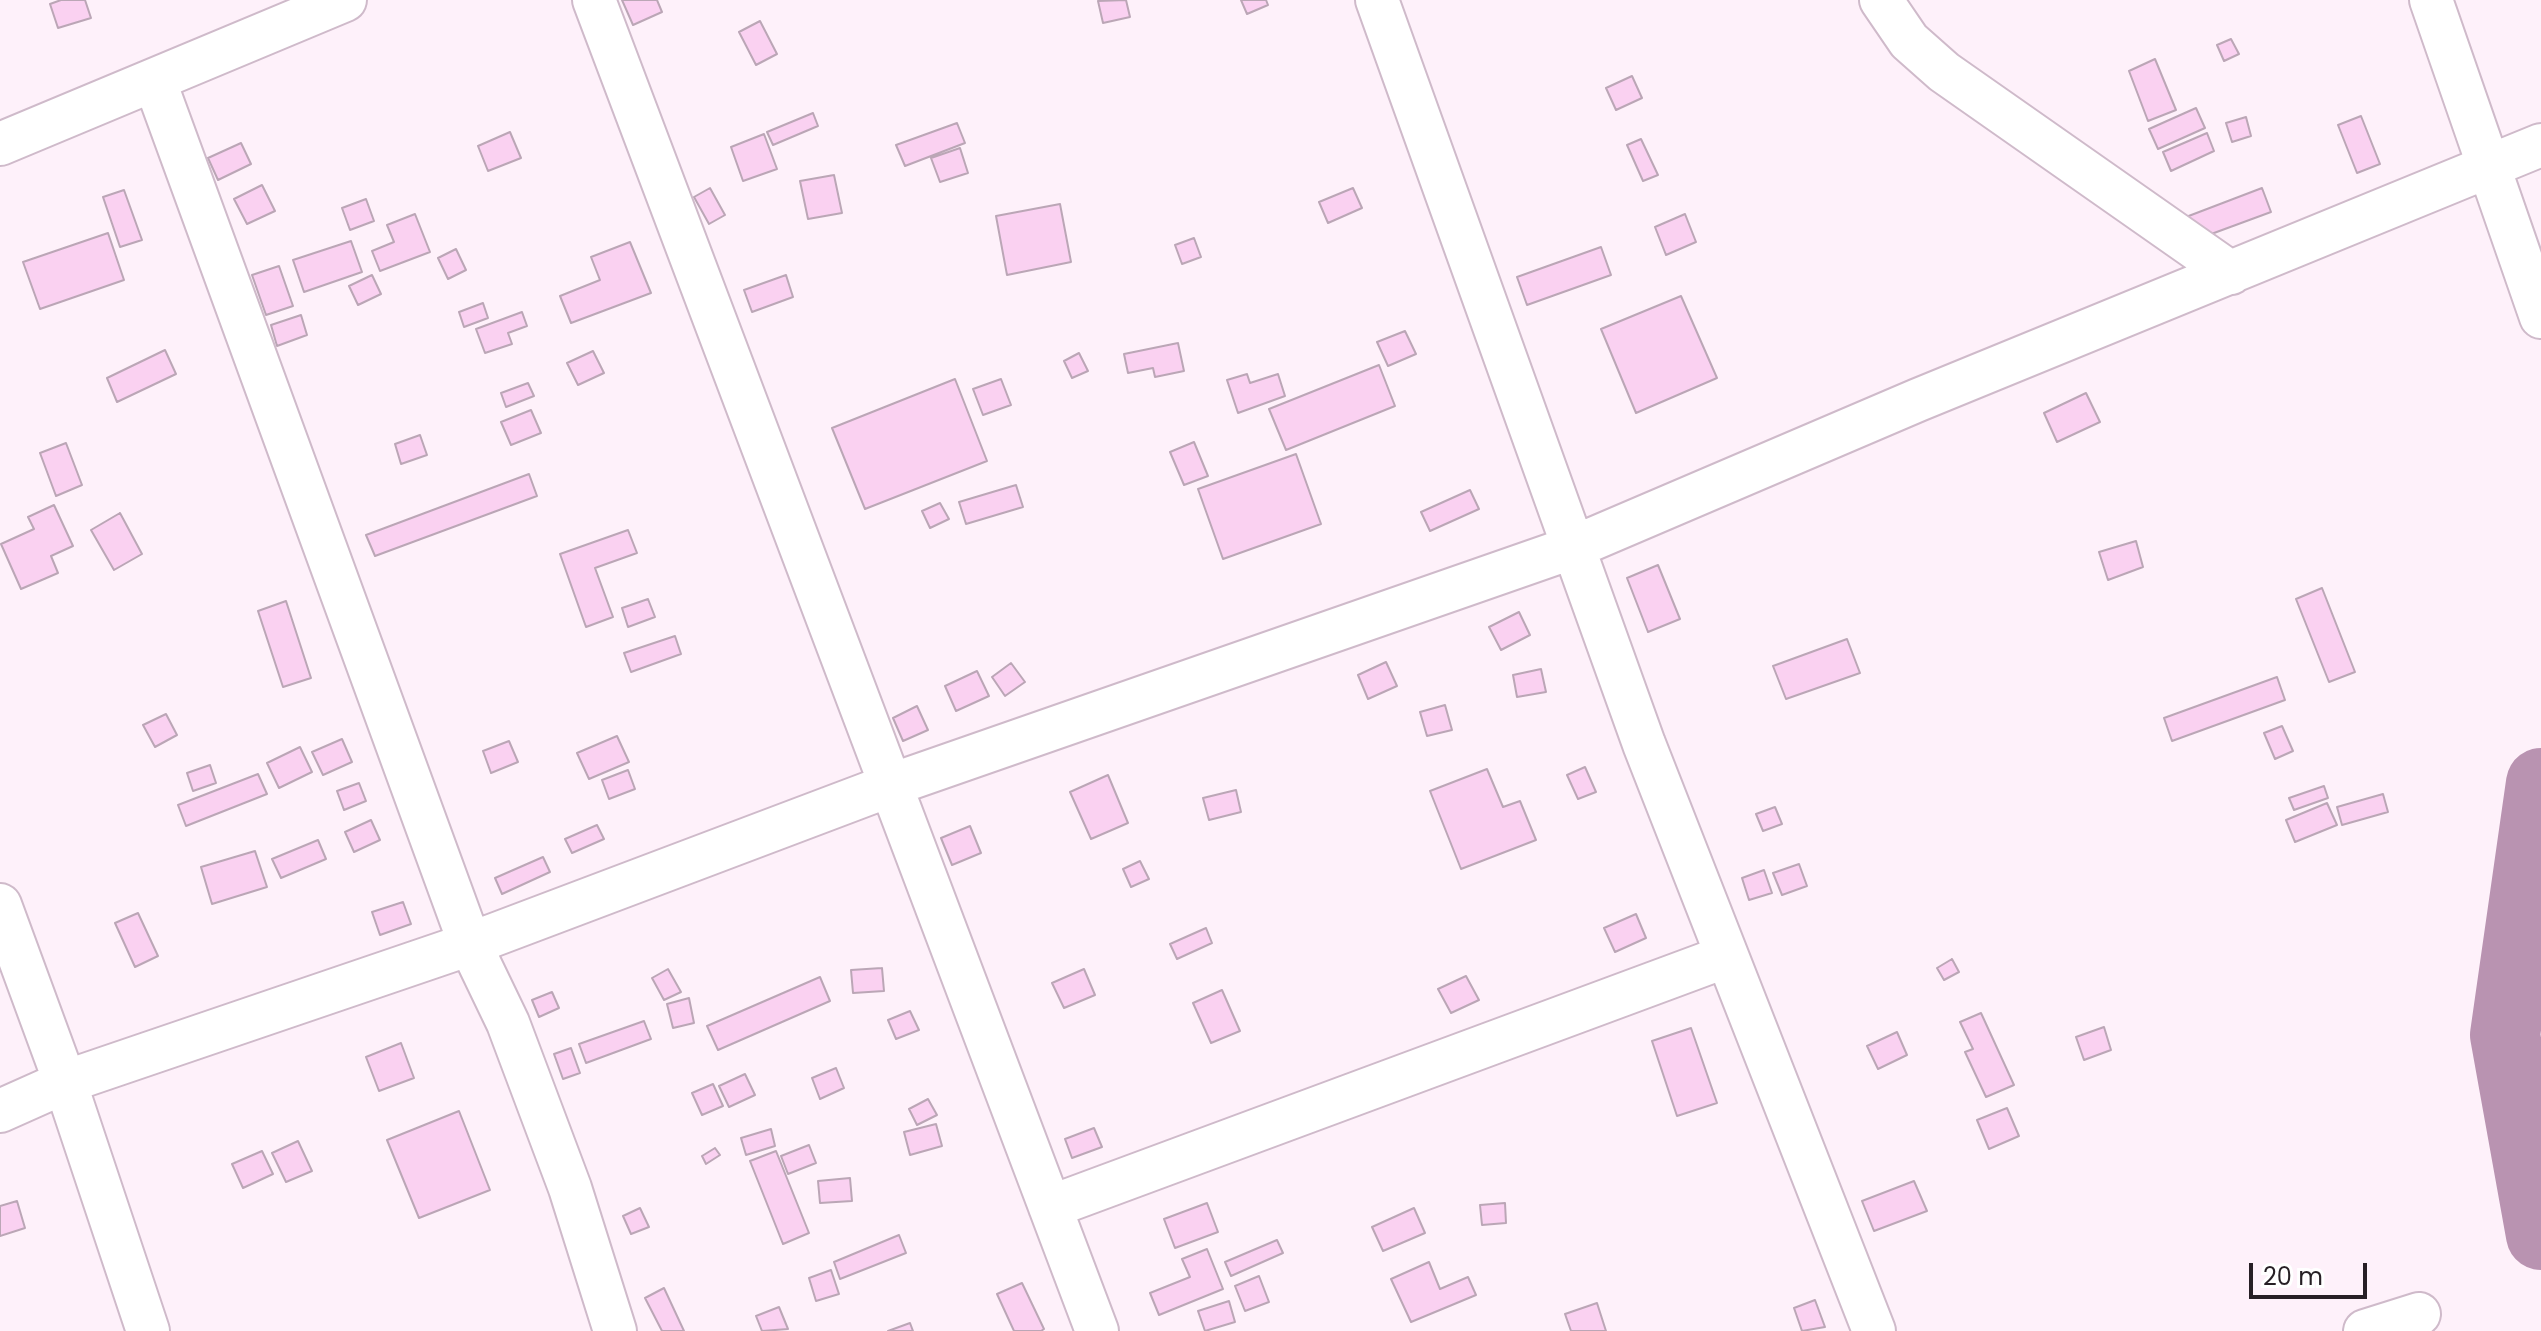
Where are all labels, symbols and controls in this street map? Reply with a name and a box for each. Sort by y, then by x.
scale bar [2253,1247,2371,1297]
text: 20 m [2263,1260,2323,1293]

